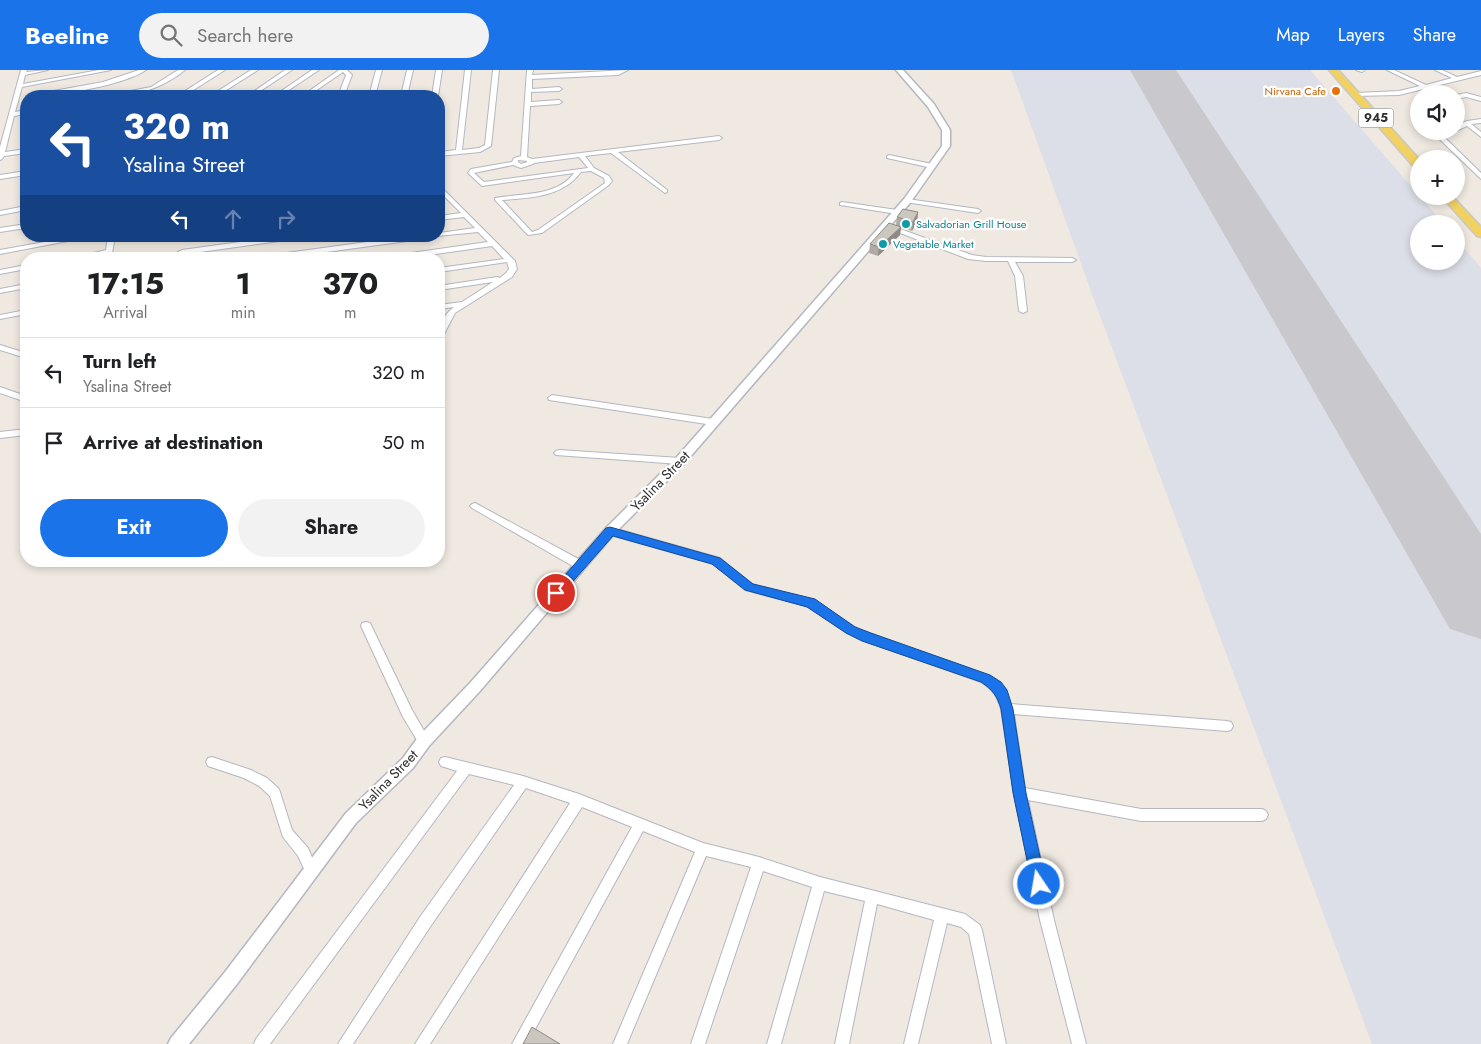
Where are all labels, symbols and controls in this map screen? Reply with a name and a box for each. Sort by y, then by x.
search box [139,13,489,58]
text: Beeline [25,18,109,53]
icon: search [157,21,185,49]
text: Search here [197,22,293,49]
text: Map [1276,22,1310,48]
text: Layers [1338,22,1385,48]
text: Share [1413,22,1456,48]
place label: Nirvana Cafe [1264,83,1326,99]
marker: Nirvana Cafe [1330,85,1342,97]
map controls [1410,85,1465,270]
button: sound [1410,85,1465,140]
text: 320 m [123,102,230,152]
road number: 945 [1358,108,1394,128]
icon: left [40,110,105,175]
text: Ysalina Street [123,148,245,180]
button: + [1410,150,1465,205]
icon: left [166,205,194,233]
icon: ahead [219,205,247,233]
icon: right [272,205,300,233]
button: − [1410,215,1465,270]
place label: Salvadorian Grill House [916,216,1027,232]
marker: Salvadorian Grill House [900,218,912,230]
place label: Vegetable Market [893,236,974,252]
marker: Vegetable Market [877,238,889,250]
text: 17:15 [87,262,164,305]
text: 1 [236,262,251,305]
text: 370 [322,262,378,305]
text: Arrival [103,301,147,324]
text: min [231,301,256,324]
text: m [344,301,357,324]
text: Turn left [83,348,156,375]
icon: left [40,359,68,387]
text: 320 m [372,359,425,386]
text: Ysalina Street [83,375,171,398]
icon: arrive [40,429,68,457]
text: Arrive at destination [83,429,263,456]
text: 50 m [382,429,425,456]
street label: Ysalina Street [626,446,695,516]
button: Exit [40,499,228,557]
button: Share [238,499,425,557]
pin [535,572,577,614]
icon: arrive [542,579,570,607]
street label: Ysalina Street [354,745,423,815]
position arrow [1012,857,1064,909]

